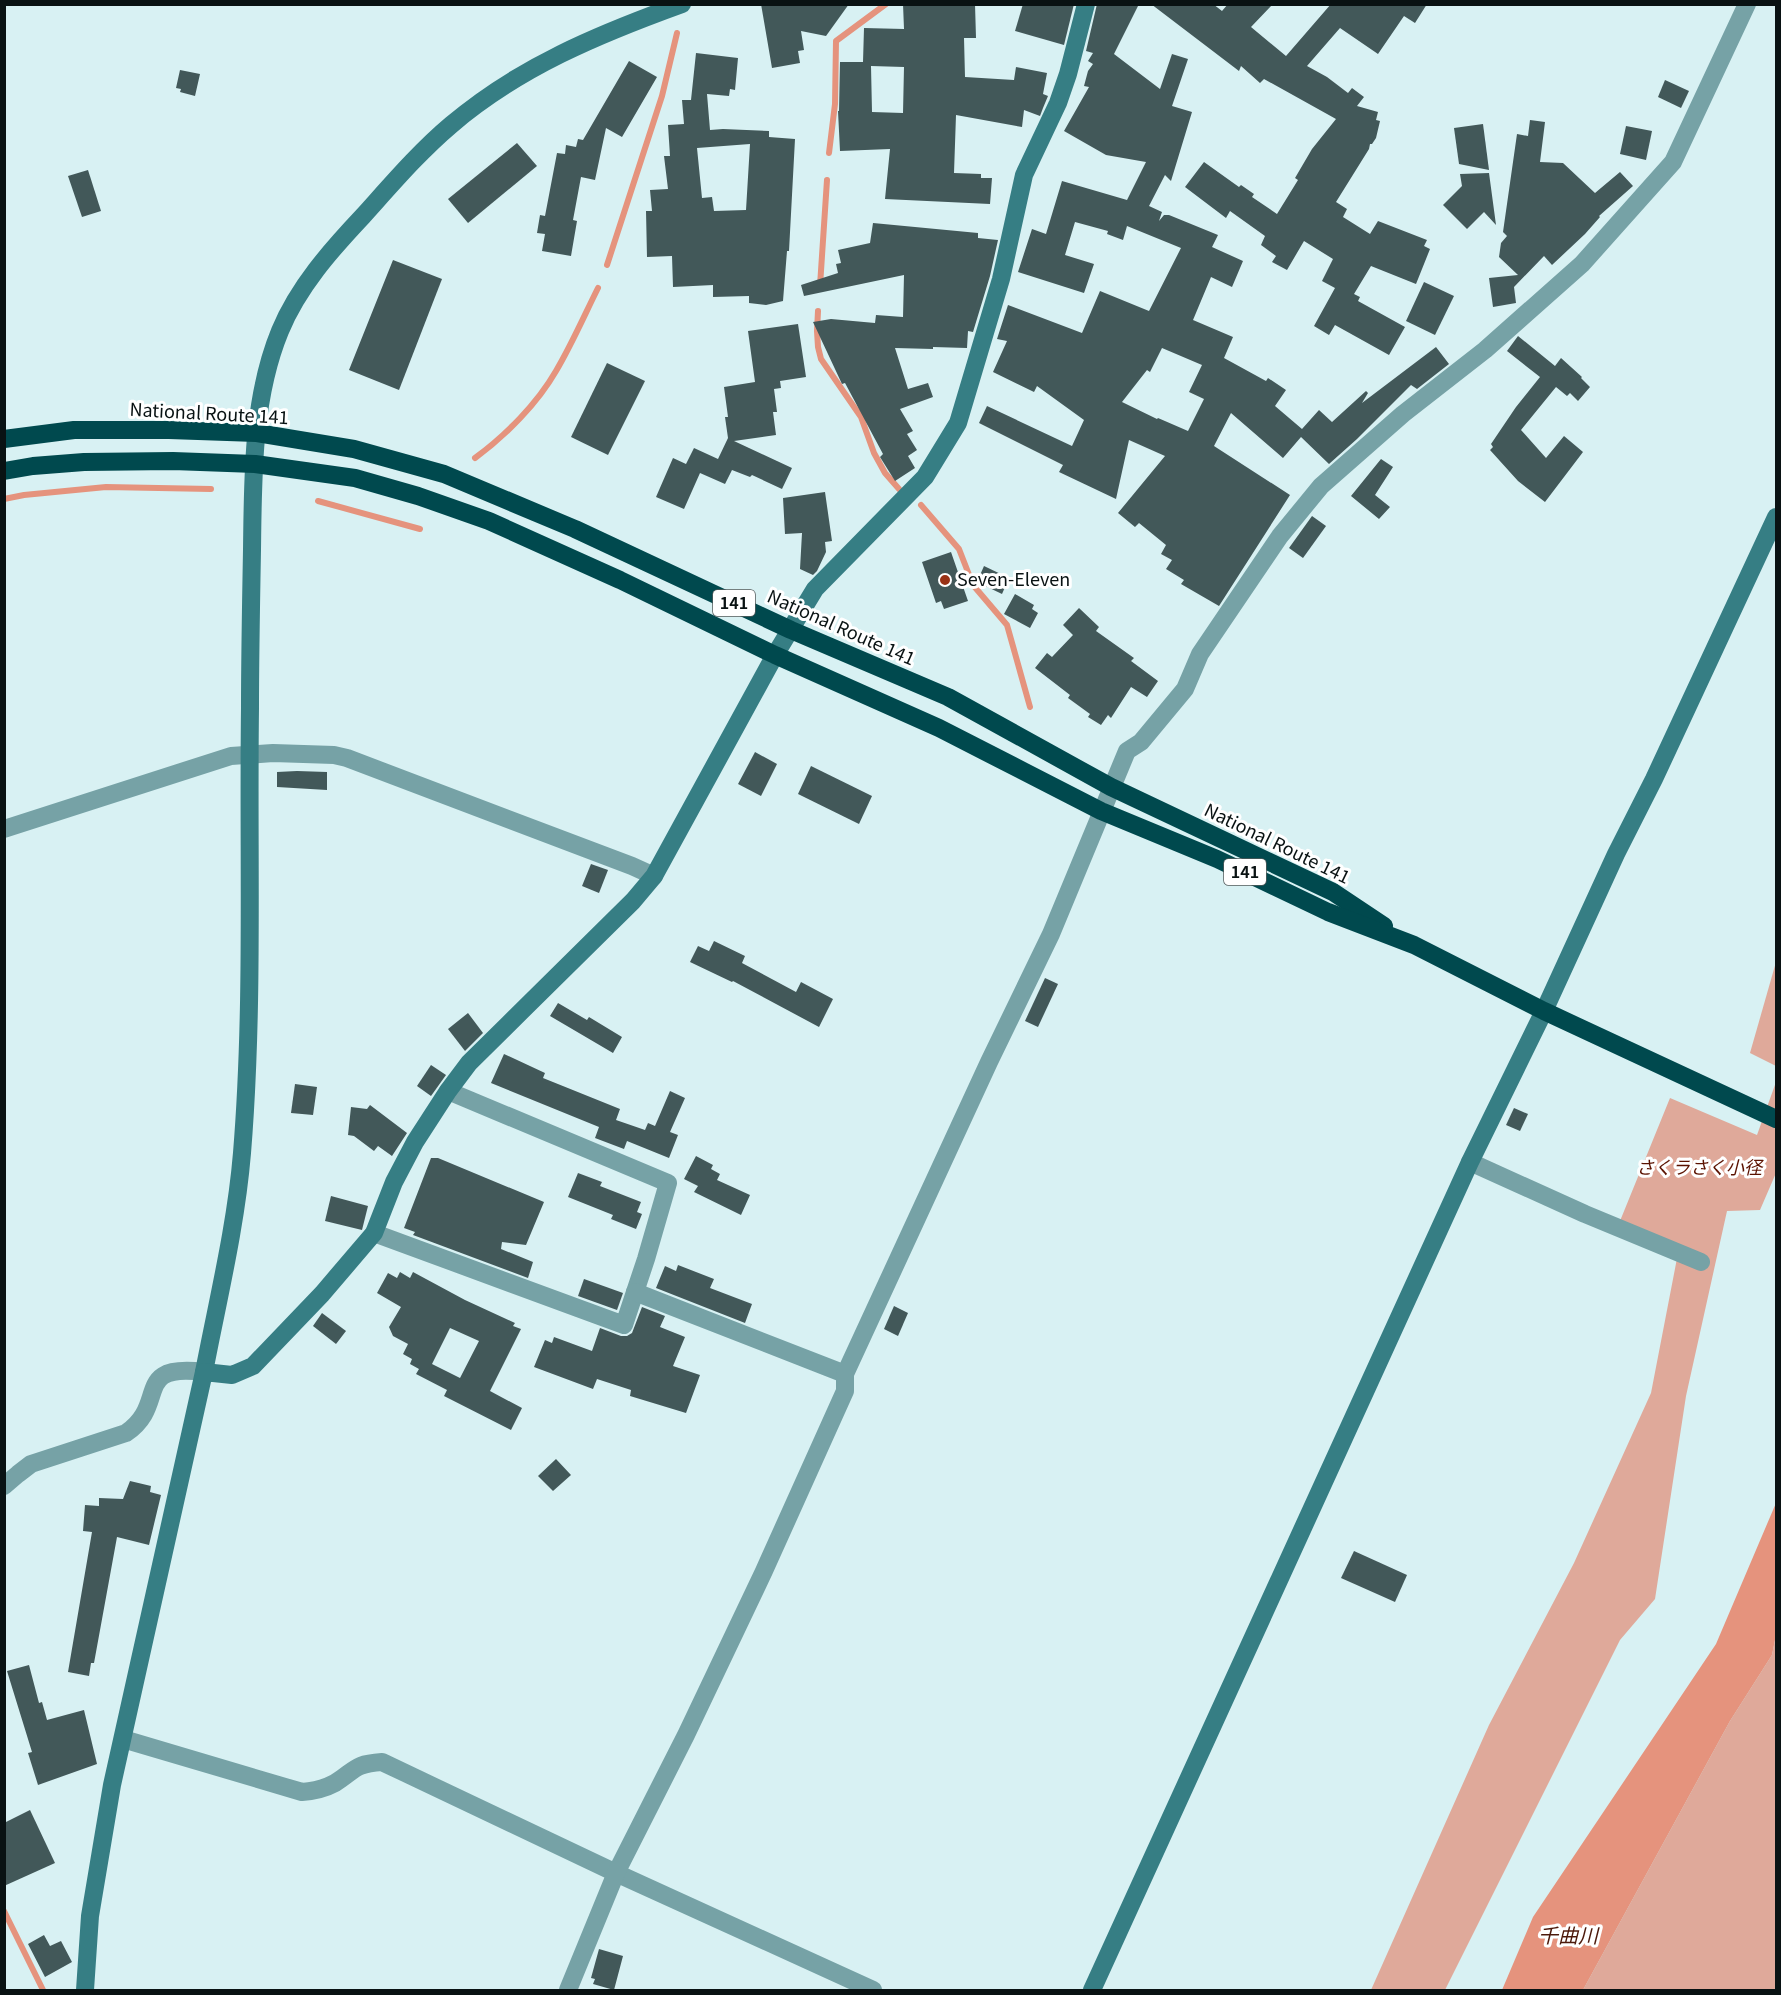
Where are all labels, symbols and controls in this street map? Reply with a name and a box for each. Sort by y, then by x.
street label: National Route 141 [129,395,289,429]
place label: Seven-Eleven [957,565,1070,591]
marker: Seven-Eleven [938,573,952,587]
street label: National Route 141 [764,582,920,670]
road number: 141 [713,590,755,616]
street label: National Route 141 [1201,799,1353,889]
road number: 141 [1224,859,1266,885]
park label: さくラさく小径 [1636,1153,1764,1179]
water label: 千曲川 [1538,1920,1600,1949]

